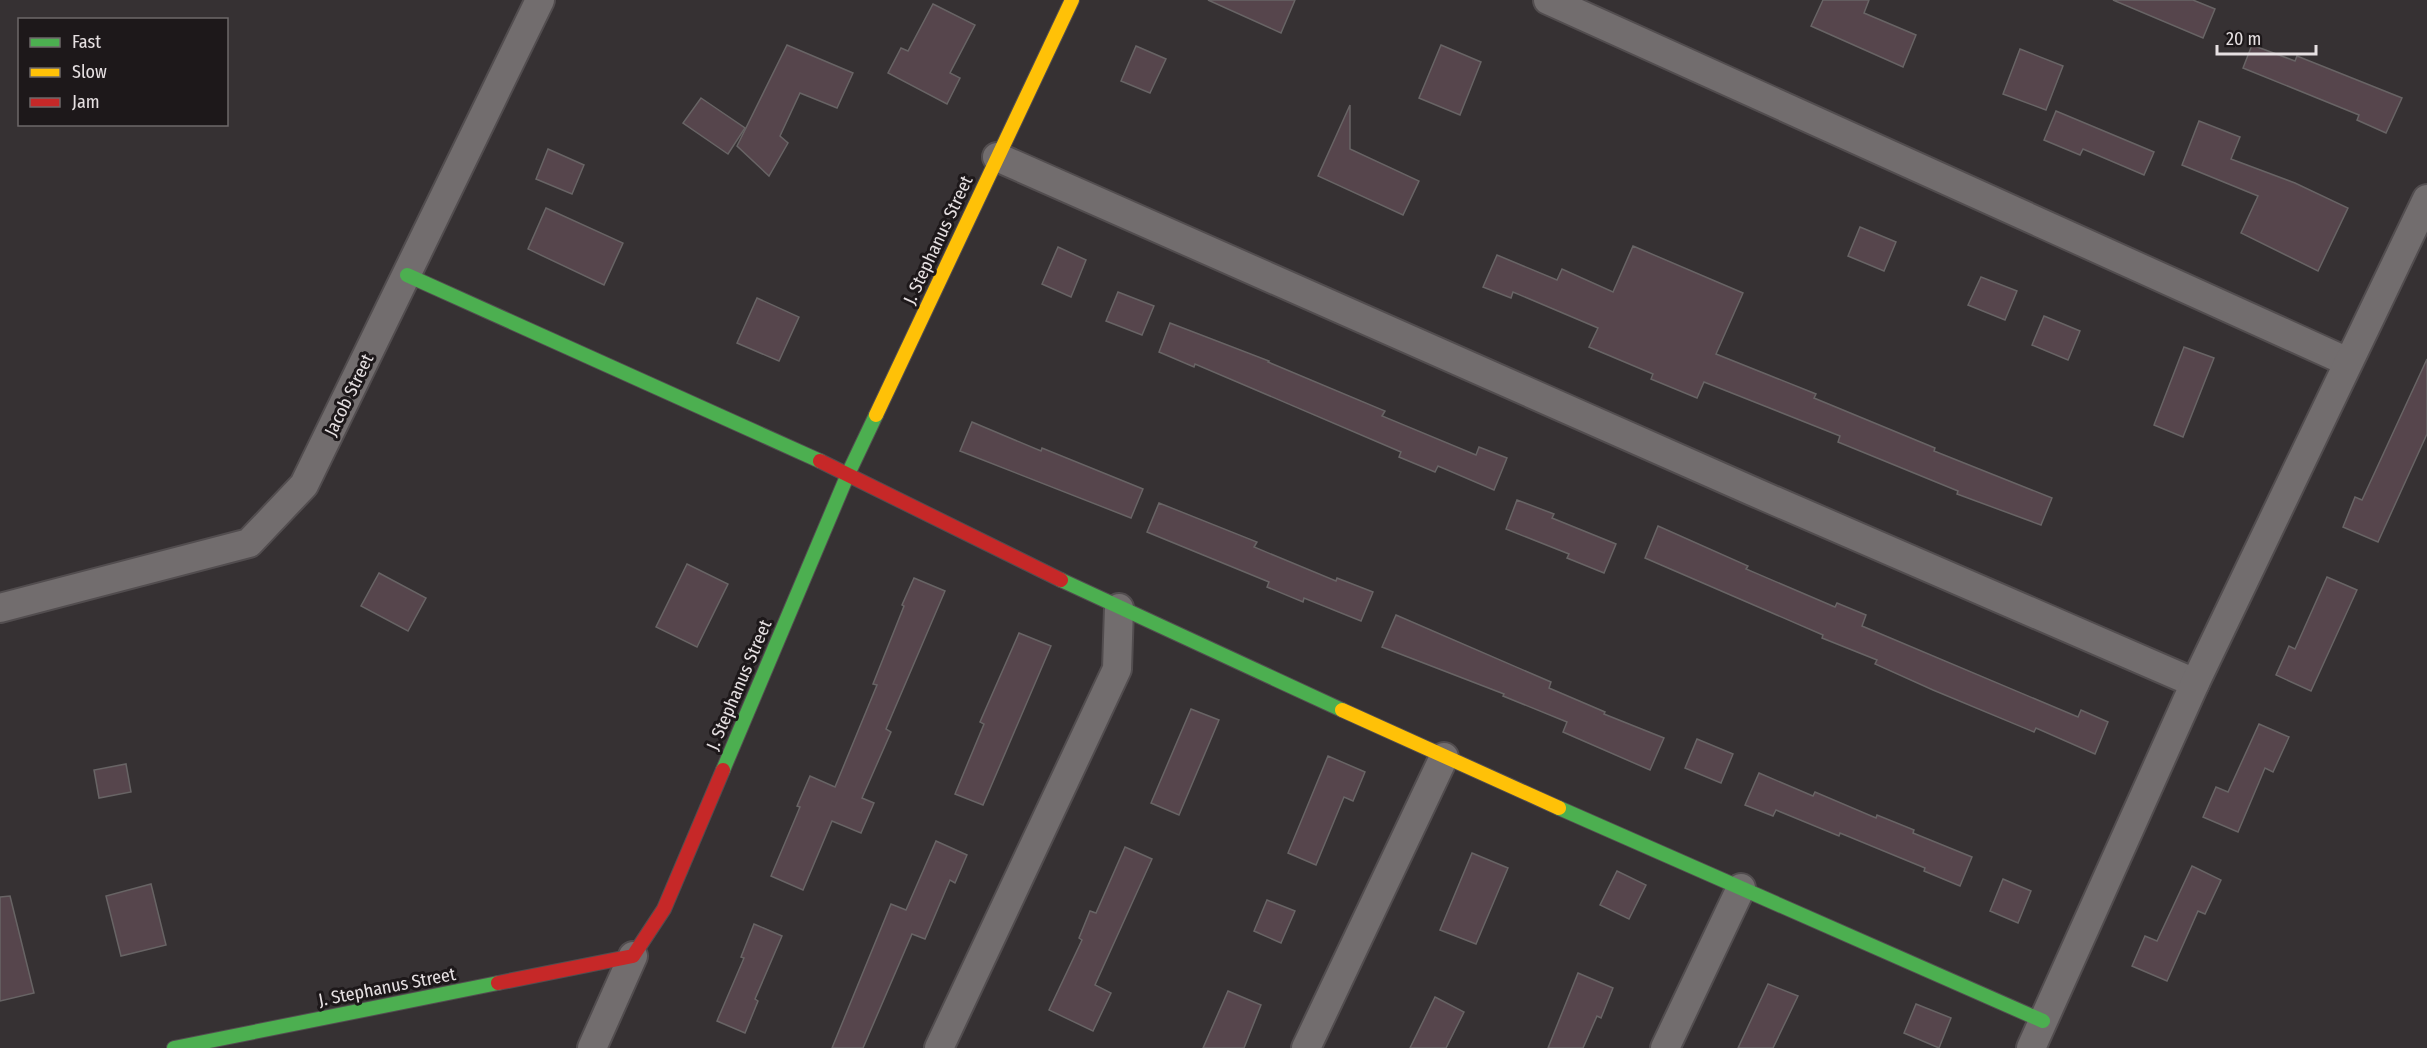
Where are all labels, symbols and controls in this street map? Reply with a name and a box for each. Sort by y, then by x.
legend [18,18,228,126]
scale bar [2217,18,2316,56]
text: 20 m [2226,28,2261,50]
text: Fast [72,31,101,53]
text: Slow [72,61,107,83]
text: Jam [72,91,100,113]
street label: J. Stephanus Street [899,172,977,308]
street label: Jacob Street [320,350,378,440]
street label: J. Stephanus Street [702,616,776,753]
street label: J. Stephanus Street [317,963,458,1011]

